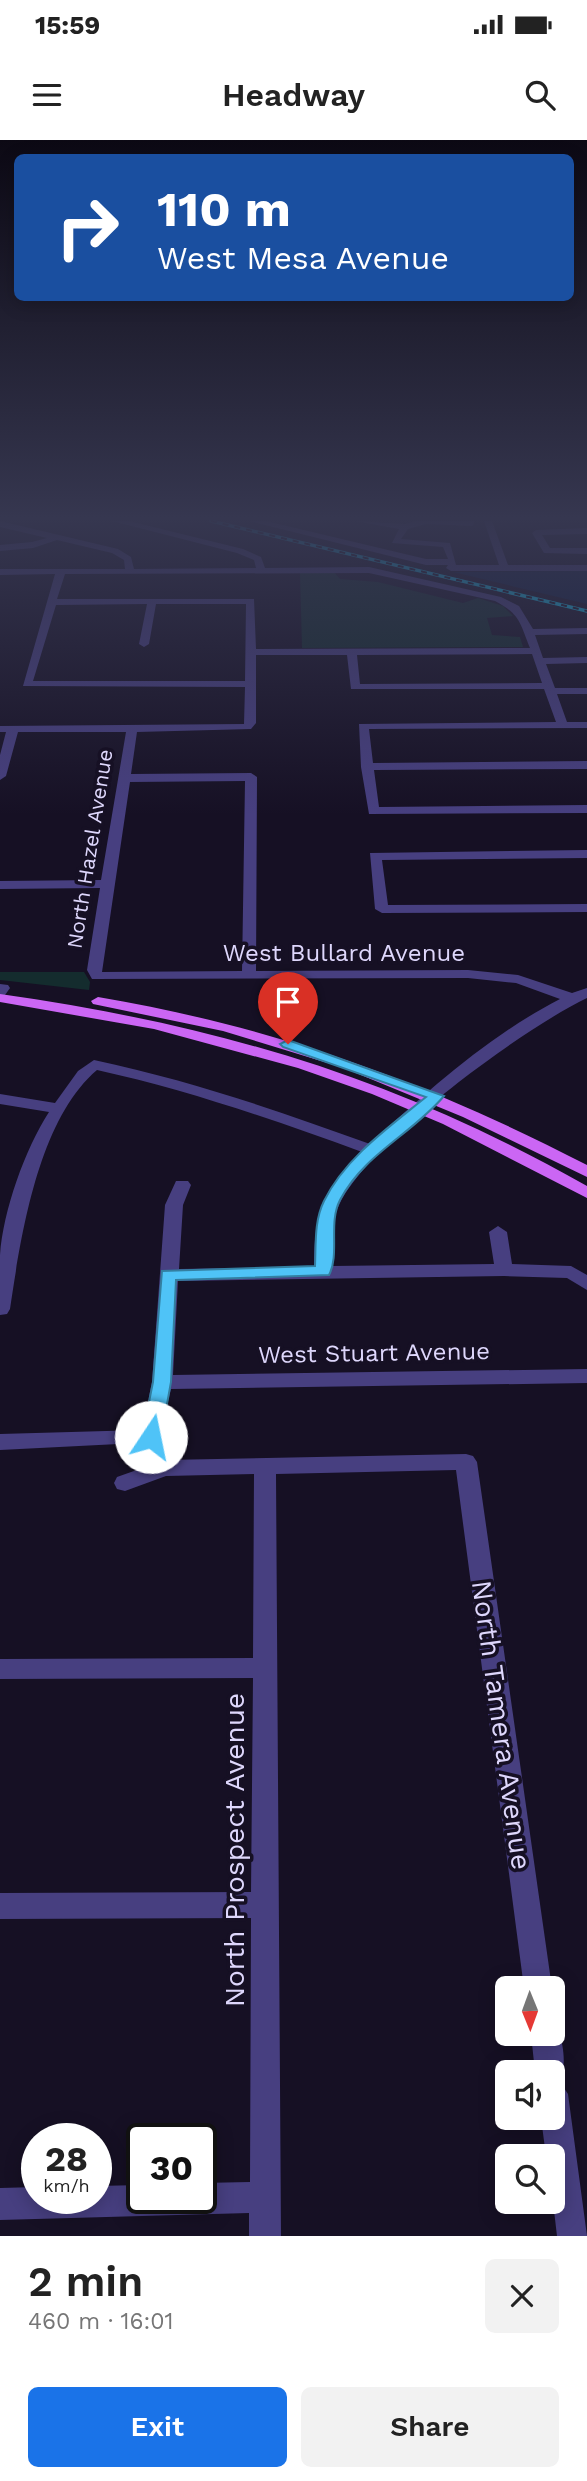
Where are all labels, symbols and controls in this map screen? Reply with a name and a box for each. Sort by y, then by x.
text: 15:59 [35,10,100,40]
icon: menu [28,76,66,114]
text: Headway [222,76,365,114]
icon: search [521,76,559,114]
text: 110 m [157,180,291,238]
icon: right [42,182,133,273]
text: West Mesa Avenue [157,239,449,277]
street label: North Hazel Avenue [61,748,118,950]
street label: West Bullard Avenue [223,939,465,967]
pin [258,972,318,1044]
icon: arrive [269,983,307,1021]
street label: West Stuart Avenue [258,1337,490,1369]
position arrow [114,1400,188,1474]
street label: North Tamera Avenue [465,1578,538,1872]
street label: North Prospect Avenue [218,1693,251,2007]
north arrow [495,1976,565,2046]
map controls [495,1976,565,2214]
button: sound [495,2060,565,2130]
speed limit sign: 30 [126,2123,217,2214]
text: 28 [45,2138,88,2180]
button: search [495,2144,565,2214]
text: km/h [43,2175,90,2196]
text: 2 min [28,2257,143,2306]
button: close [485,2259,559,2333]
text: 460 m · 16:01 [28,2308,174,2335]
button: Exit [28,2387,287,2467]
button: Share [301,2387,559,2467]

